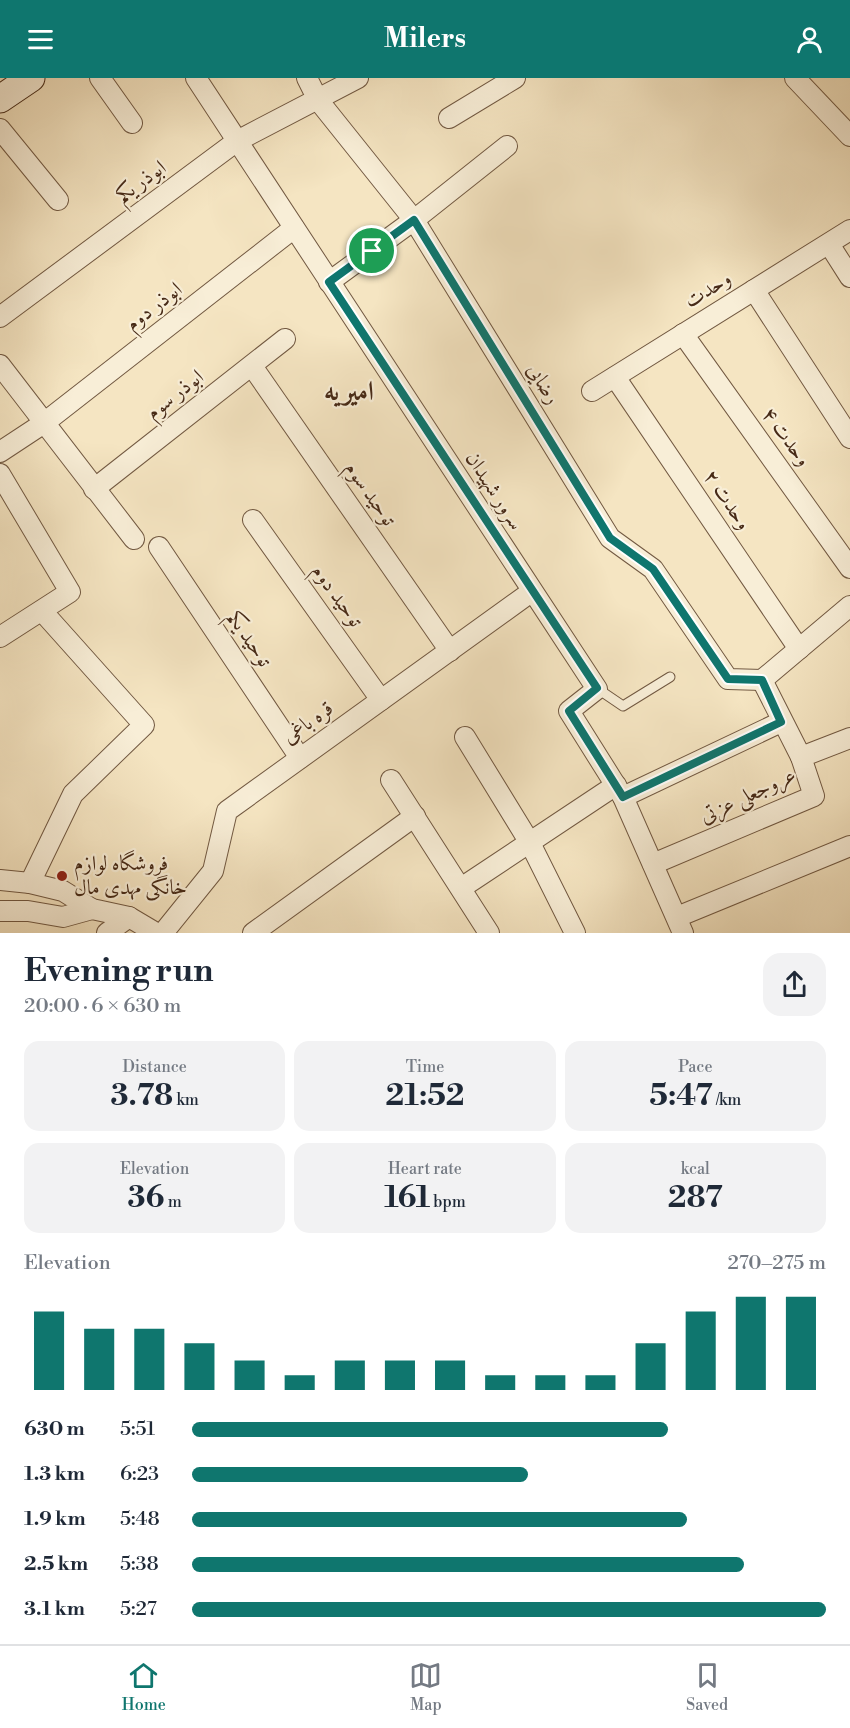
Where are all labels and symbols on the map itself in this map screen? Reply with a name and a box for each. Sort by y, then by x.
street label: ابوذر یکم [111,155,175,214]
pin [346,225,397,276]
street label: وحدت [680,266,736,314]
street label: ابوذر دوم [120,277,190,340]
street label: رضایی [521,359,565,409]
street label: ابوذر سوم [141,364,212,429]
district label: امیریه [324,375,374,409]
street label: وحدت ۴ [756,402,816,472]
street label: سرور شهیدان [459,447,529,535]
street label: توحید سوم [335,457,402,534]
street label: وحدت ۲ [697,465,757,535]
street label: توحید دوم [302,559,369,636]
street label: توحید یکم [216,606,278,677]
street label: قره باغی [277,696,339,750]
street label: عروجعلی عزتی [696,762,801,831]
place label: فروشگاه لوازم خانگی مهدی مال [74,850,187,901]
marker: فروشگاه لوازم خانگی مهدی مال [55,869,69,883]

